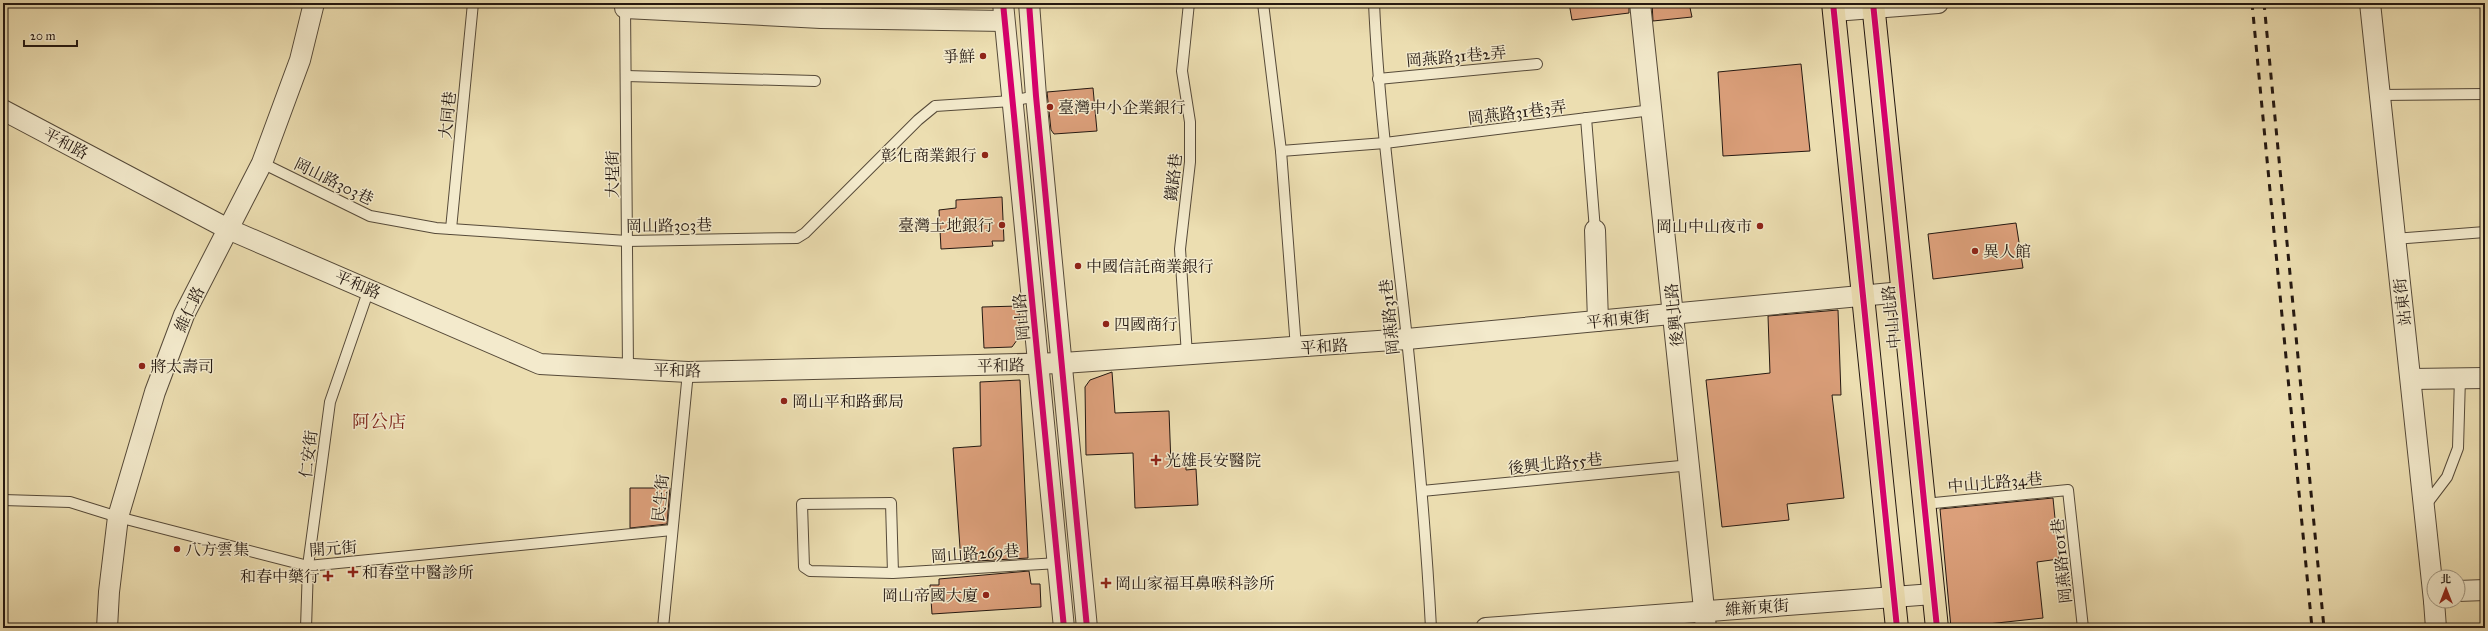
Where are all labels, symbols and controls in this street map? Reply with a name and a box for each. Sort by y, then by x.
scale bar [24,22,77,48]
text: 20 m [30,29,56,43]
street label: 岡燕路31巷2弄 [1405,43,1507,70]
place label: 爭鮮 [943,47,975,66]
marker: 爭鮮 [978,51,988,61]
street label: 大同巷 [436,90,459,140]
street label: 岡燕路31巷3弄 [1467,97,1567,128]
place label: 臺灣中小企業銀行 [1058,98,1186,117]
marker: 臺灣中小企業銀行 [1045,102,1055,112]
street label: 平和路 [40,124,91,163]
place label: 彰化商業銀行 [881,146,977,165]
street label: 大埕街 [603,150,622,198]
marker: 彰化商業銀行 [980,150,990,160]
street label: 鐵路巷 [1162,152,1185,202]
street label: 岡山路303巷 [291,154,377,209]
street label: 岡山路303巷 [626,215,712,236]
place label: 臺灣土地銀行 [898,216,994,235]
place label: 岡山中山夜市 [1656,217,1752,236]
marker: 臺灣土地銀行 [997,220,1007,230]
marker: 岡山中山夜市 [1755,221,1765,231]
place label: 異人館 [1983,242,2031,261]
marker: 異人館 [1970,246,1980,256]
place label: 中國信託商業銀行 [1086,257,1214,276]
marker: 中國信託商業銀行 [1073,261,1083,271]
street label: 平和路 [332,266,384,303]
street label: 站東街 [2390,277,2415,327]
street label: 岡燕路31巷 [1376,278,1403,356]
street label: 後興北路 [1662,282,1687,348]
street label: 維仁路 [171,283,208,335]
street label: 中山北路 [1879,284,1904,350]
street label: 岡山路 [1010,292,1033,342]
street label: 平和東街 [1585,307,1651,332]
place label: 四國商行 [1114,315,1178,334]
marker: 四國商行 [1101,319,1111,329]
street label: 平和路 [1299,335,1349,358]
street label: 平和路 [977,356,1025,375]
place label: 將太壽司 [150,357,214,376]
marker: 將太壽司 [137,361,147,371]
street label: 平和路 [653,361,701,380]
place label: 岡山平和路郵局 [792,392,904,411]
marker: 岡山平和路郵局 [779,396,789,406]
district label: 阿公店 [352,411,406,433]
street label: 仁安街 [296,429,321,479]
street label: 後興北路55巷 [1507,449,1603,478]
place label: 光雄長安醫院 [1165,451,1261,470]
marker: 光雄長安醫院 [1150,454,1162,466]
street label: 中山北路34巷 [1947,469,2043,496]
street label: 民生街 [649,473,672,523]
street label: 岡燕路101巷 [2048,517,2075,605]
street label: 開元街 [308,537,358,560]
place label: 八方雲集 [185,540,249,559]
street label: 岡山路269巷 [930,541,1020,566]
marker: 八方雲集 [172,544,182,554]
place label: 和春堂中醫診所 [362,563,474,582]
marker: 和春堂中醫診所 [347,566,359,578]
place label: 和春中藥行 [240,567,320,586]
north arrow [2426,569,2466,609]
marker: 和春中藥行 [323,571,333,581]
text: 北 [2441,573,2452,586]
place label: 岡山家福耳鼻喉科診所 [1115,574,1275,593]
marker: 岡山家福耳鼻喉科診所 [1100,577,1112,589]
place label: 岡山帝國大廈 [882,586,978,605]
marker: 岡山帝國大廈 [981,590,991,600]
street label: 維新東街 [1724,596,1790,619]

